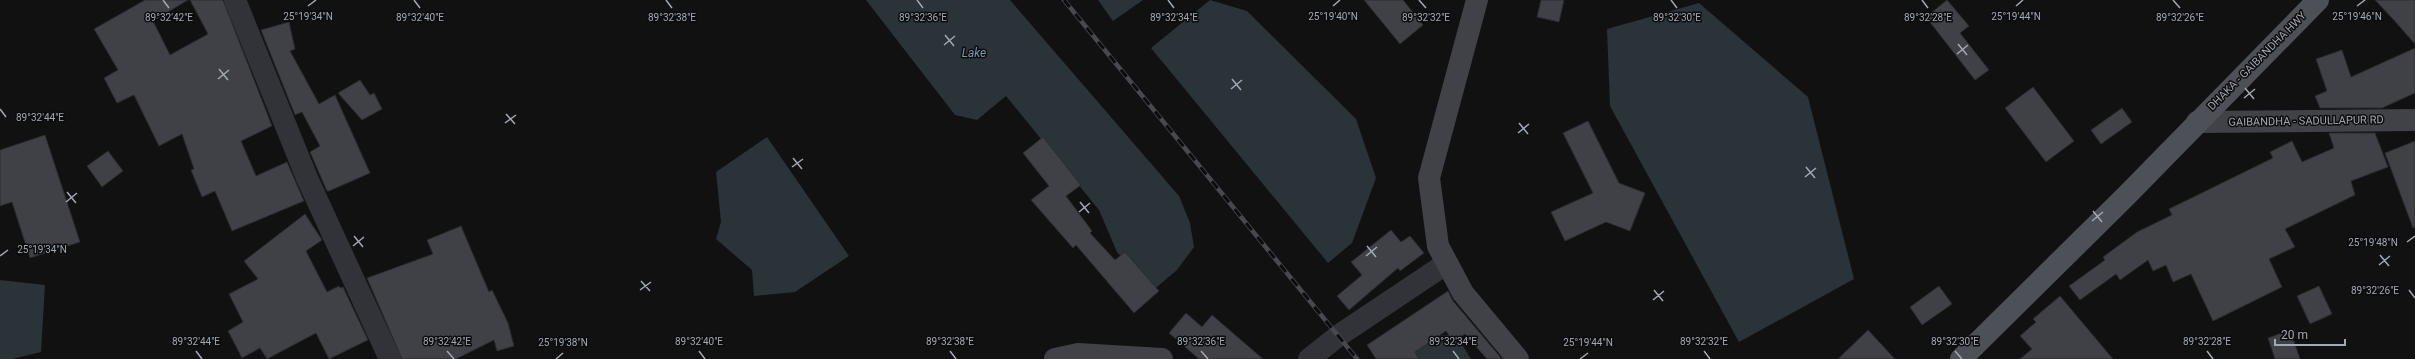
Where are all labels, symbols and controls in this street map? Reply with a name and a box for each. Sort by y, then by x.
street label: DHAKA - GAIBANDHA HWY [2205,9,2309,113]
text: 25°19'34"N [283,11,333,22]
text: 25°19'40"N [1308,11,1358,22]
text: 25°19'44"N [1991,11,2041,22]
text: 25°19'46"N [2332,11,2382,22]
text: 89°32'42"E [145,12,193,23]
text: 89°32'40"E [396,12,444,23]
text: 89°32'38"E [648,12,696,23]
text: 89°32'36"E [899,12,947,23]
text: 89°32'34"E [1150,12,1198,23]
text: 89°32'32"E [1402,12,1450,23]
text: 89°32'30"E [1653,12,1701,23]
text: 89°32'28"E [1904,12,1952,23]
text: 89°32'26"E [2156,12,2204,23]
water label: Lake [962,46,986,60]
text: 89°32'44"E [16,112,64,123]
street label: GAIBANDHA - SADULLAPUR RD [2228,113,2384,129]
text: 25°19'48"N [2348,237,2398,248]
text: 25°19'34"N [17,244,67,255]
text: 89°32'26"E [2351,285,2399,296]
scale bar [2275,321,2345,347]
text: 20 m [2281,328,2308,342]
text: 89°32'44"E [172,336,220,347]
text: 89°32'42"E [423,336,471,347]
text: 89°32'40"E [675,336,723,347]
text: 89°32'38"E [926,336,974,347]
text: 89°32'36"E [1177,336,1225,347]
text: 89°32'34"E [1429,336,1477,347]
text: 89°32'32"E [1680,336,1728,347]
text: 89°32'30"E [1931,336,1979,347]
text: 89°32'28"E [2183,336,2231,347]
text: 25°19'38"N [538,337,588,348]
text: 25°19'44"N [1563,337,1613,348]

